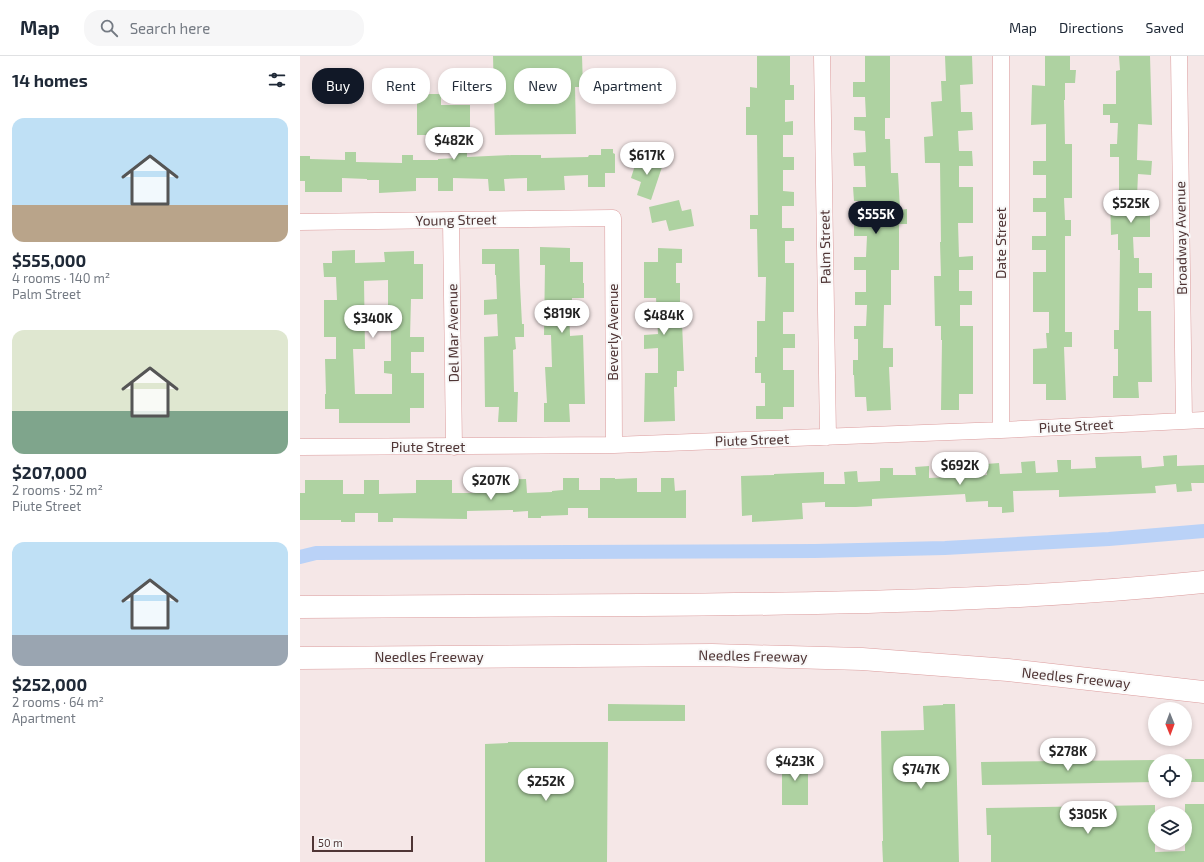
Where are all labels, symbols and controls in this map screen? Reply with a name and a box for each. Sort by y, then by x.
search box [84,10,364,46]
text: Map [20,16,60,39]
icon: search [98,17,120,39]
text: Search here [130,19,210,37]
text: Map [1009,19,1037,36]
text: Directions [1059,19,1124,36]
text: Saved [1146,19,1184,36]
chip: Buy [312,68,364,104]
chip: Rent [372,68,430,104]
chip: Filters [438,68,506,104]
chip: New [514,68,571,104]
chip: Apartment [579,68,676,104]
icon: filters [266,69,288,91]
text: 14 homes [12,70,88,90]
pin: $482K [426,127,482,161]
text: $482K [434,132,474,148]
pin: $617K [619,142,675,176]
icon: home [114,144,186,216]
text: $617K [629,147,665,163]
street label: Broadway Avenue [1171,181,1190,295]
pin: $525K [1103,190,1159,224]
text: $525K [1112,195,1150,211]
pin: $555K [848,201,904,235]
text: $555K [857,206,895,222]
street label: Date Street [992,207,1009,279]
street label: Young Street [415,210,497,229]
street label: Palm Street [815,210,834,284]
text: $555,000 [12,250,86,270]
text: 4 rooms · 140 m² [12,270,110,286]
street label: Beverly Avenue [604,283,621,381]
street label: Del Mar Avenue [443,284,462,383]
text: Palm Street [12,286,81,302]
pin: $819K [534,300,590,334]
pin: $484K [636,302,692,336]
pin: $340K [345,305,401,339]
text: $819K [543,305,581,321]
text: $484K [644,307,684,323]
text: $340K [353,310,393,326]
icon: home [114,356,186,428]
street label: Piute Street [1038,415,1114,436]
street label: Piute Street [714,430,790,449]
street label: Piute Street [391,438,465,455]
pin: $692K [932,452,988,486]
text: $692K [941,457,979,473]
text: $207,000 [12,462,87,482]
pin: $207K [463,467,519,501]
text: $207K [472,472,510,488]
text: 2 rooms · 52 m² [12,482,103,498]
text: Piute Street [12,498,81,514]
icon: home [114,568,186,640]
street label: Needles Freeway [698,646,808,665]
street label: Needles Freeway [374,648,484,665]
street label: Needles Freeway [1021,663,1132,692]
text: $252,000 [12,674,87,694]
text: 2 rooms · 64 m² [12,694,104,710]
north arrow [1148,702,1192,746]
map controls [1148,702,1192,850]
text: Apartment [12,710,76,726]
pin: $278K [1040,738,1096,772]
text: $278K [1049,743,1087,759]
pin: $423K [767,748,823,782]
text: $423K [776,753,815,769]
button: locate [1148,754,1192,798]
pin: $747K [893,756,949,790]
text: $747K [902,761,940,777]
pin: $252K [518,768,574,802]
text: $252K [527,773,565,789]
pin: $305K [1060,801,1116,835]
text: $305K [1069,806,1107,822]
button: layers [1148,806,1192,850]
scale bar [312,834,413,853]
text: 50 m [318,836,343,849]

